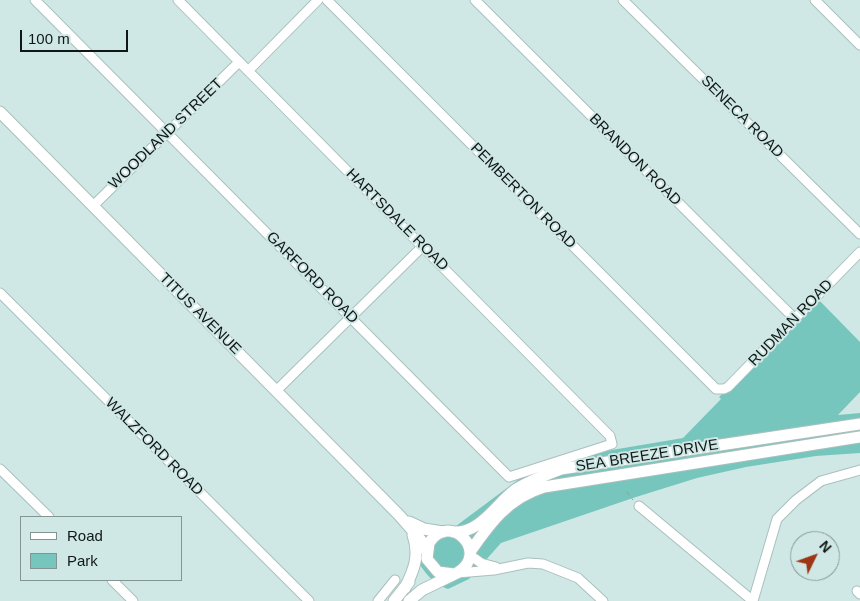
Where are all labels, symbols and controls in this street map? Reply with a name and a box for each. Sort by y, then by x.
scale bar [22,20,130,52]
text: 100 m [28,30,70,47]
street label: SENECA ROAD [697,72,787,162]
street label: WOODLAND STREET [105,75,227,193]
street label: BRANDON ROAD [585,110,685,210]
street label: PEMBERTON ROAD [466,139,580,253]
street label: HARTSDALE ROAD [342,165,452,275]
street label: GARFORD ROAD [262,228,362,328]
street label: TITUS AVENUE [155,269,245,359]
street label: RUDMAN ROAD [745,276,837,370]
street label: WALZFORD ROAD [101,394,207,500]
street label: SEA BREEZE DRIVE [574,436,720,476]
legend [20,516,182,581]
text: Road [67,527,103,544]
north arrow [790,531,840,581]
text: N [816,538,835,556]
text: Park [67,552,98,569]

